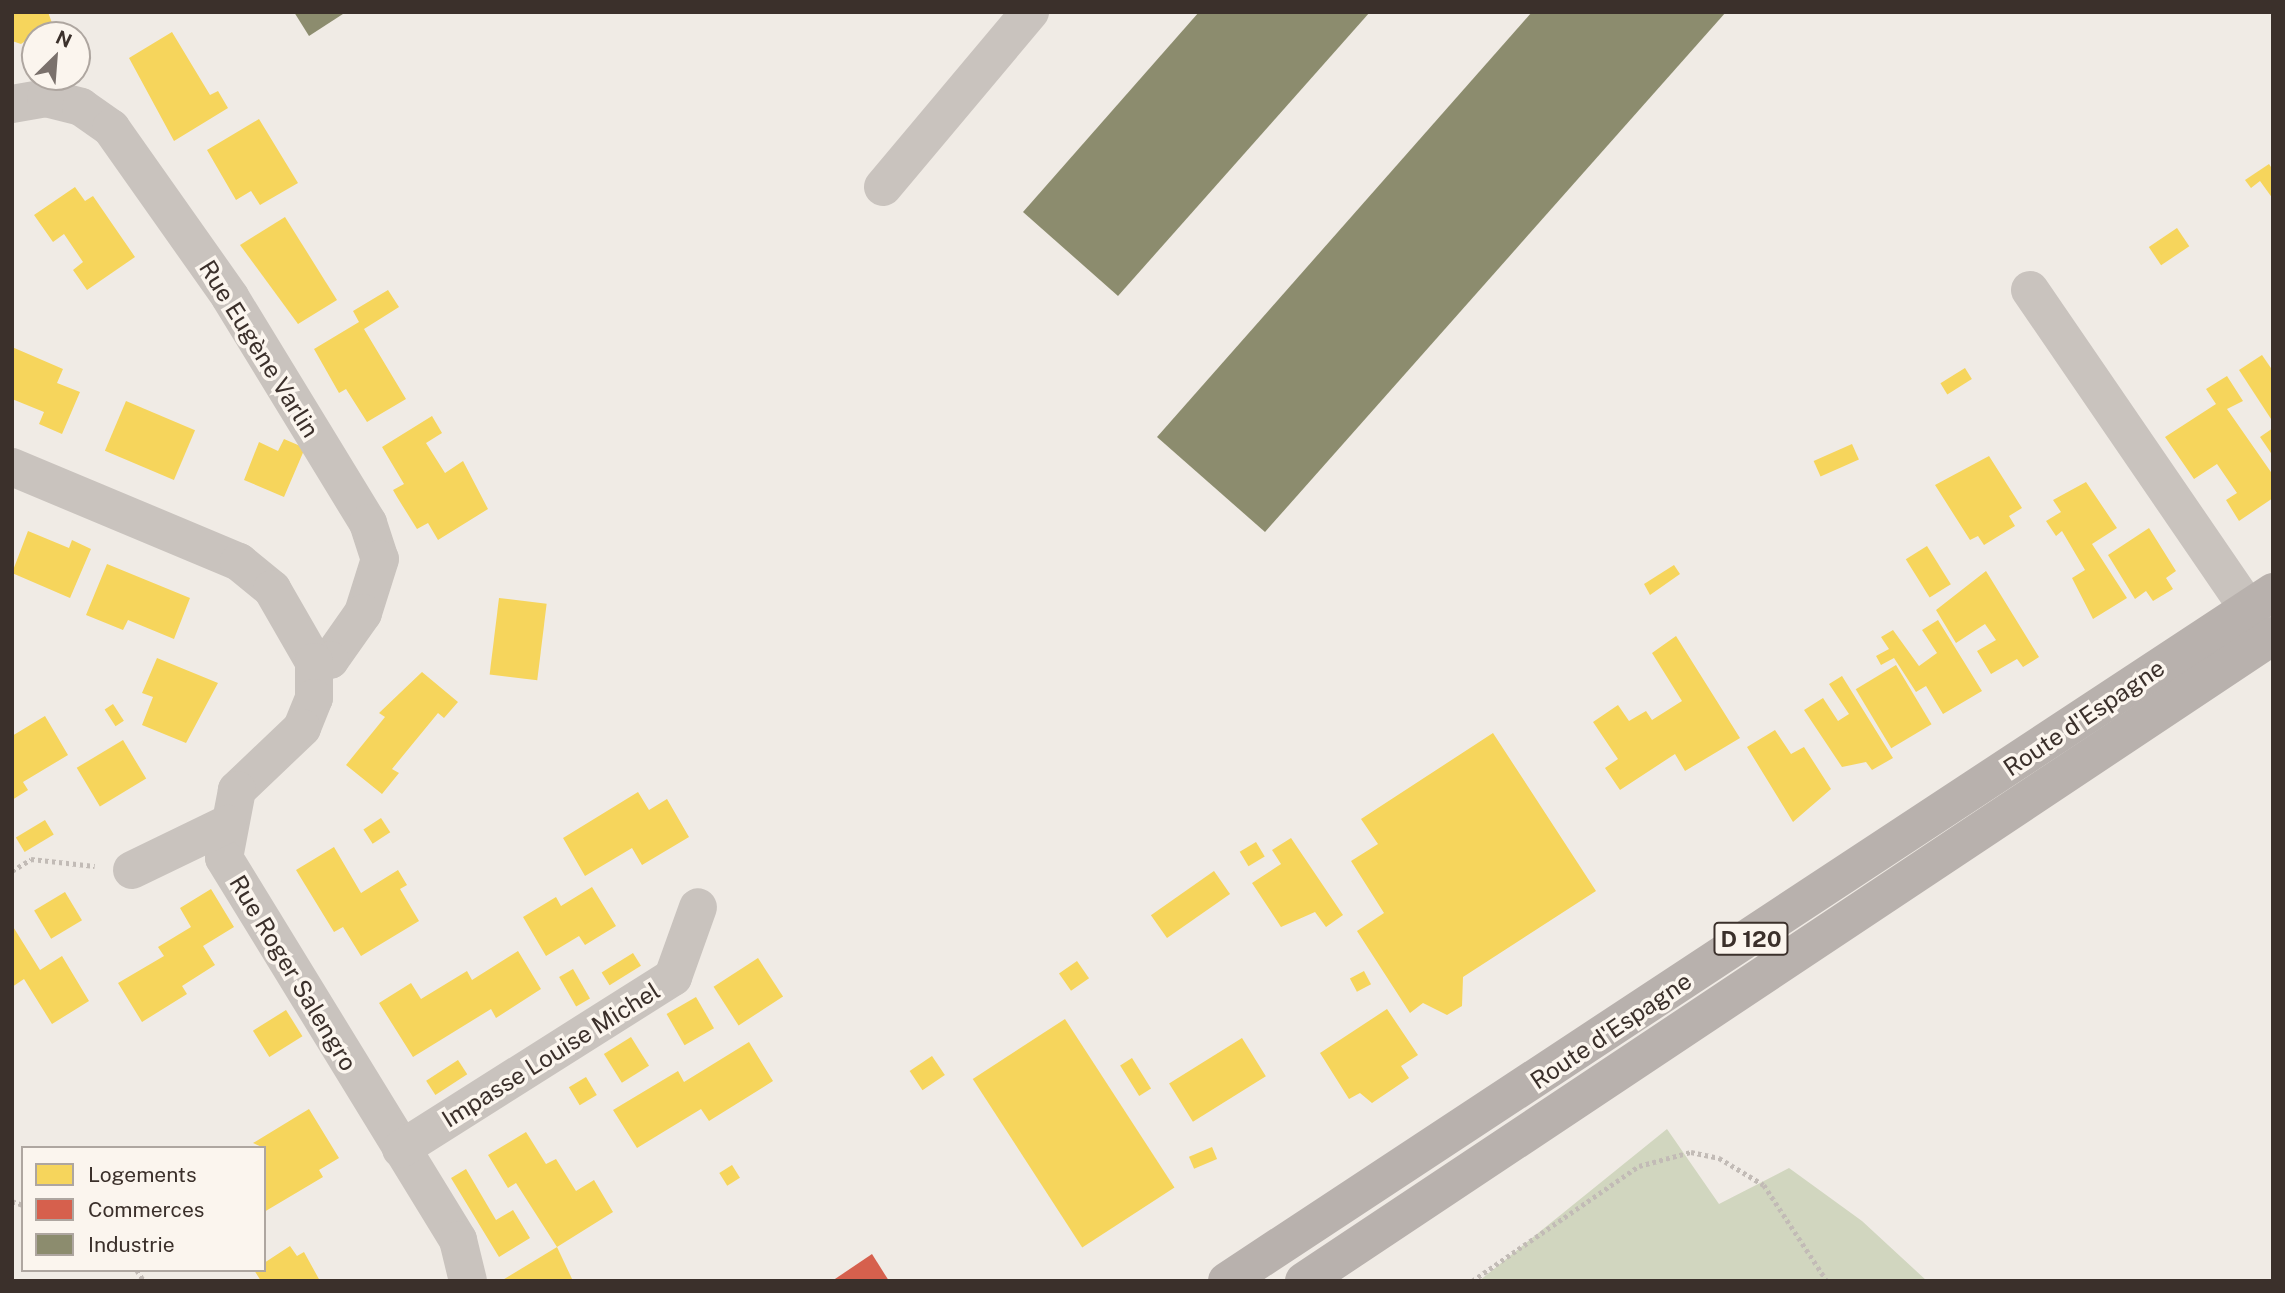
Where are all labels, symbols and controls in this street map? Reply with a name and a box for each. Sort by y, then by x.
north arrow [21,21,91,91]
text: N [53,26,75,52]
street label: Rue Eugène Varlin [193,255,325,443]
street label: Route d'Espagne [1998,653,2170,783]
street label: Rue Roger Salengro [223,870,363,1076]
road number: D 120 [1712,920,1790,958]
street label: Route d'Espagne [1525,966,1697,1096]
street label: Impasse Louise Michel [437,976,665,1134]
legend [21,1146,266,1272]
text: Logements [88,1162,197,1187]
text: Commerces [88,1197,204,1222]
text: Industrie [88,1232,175,1257]

